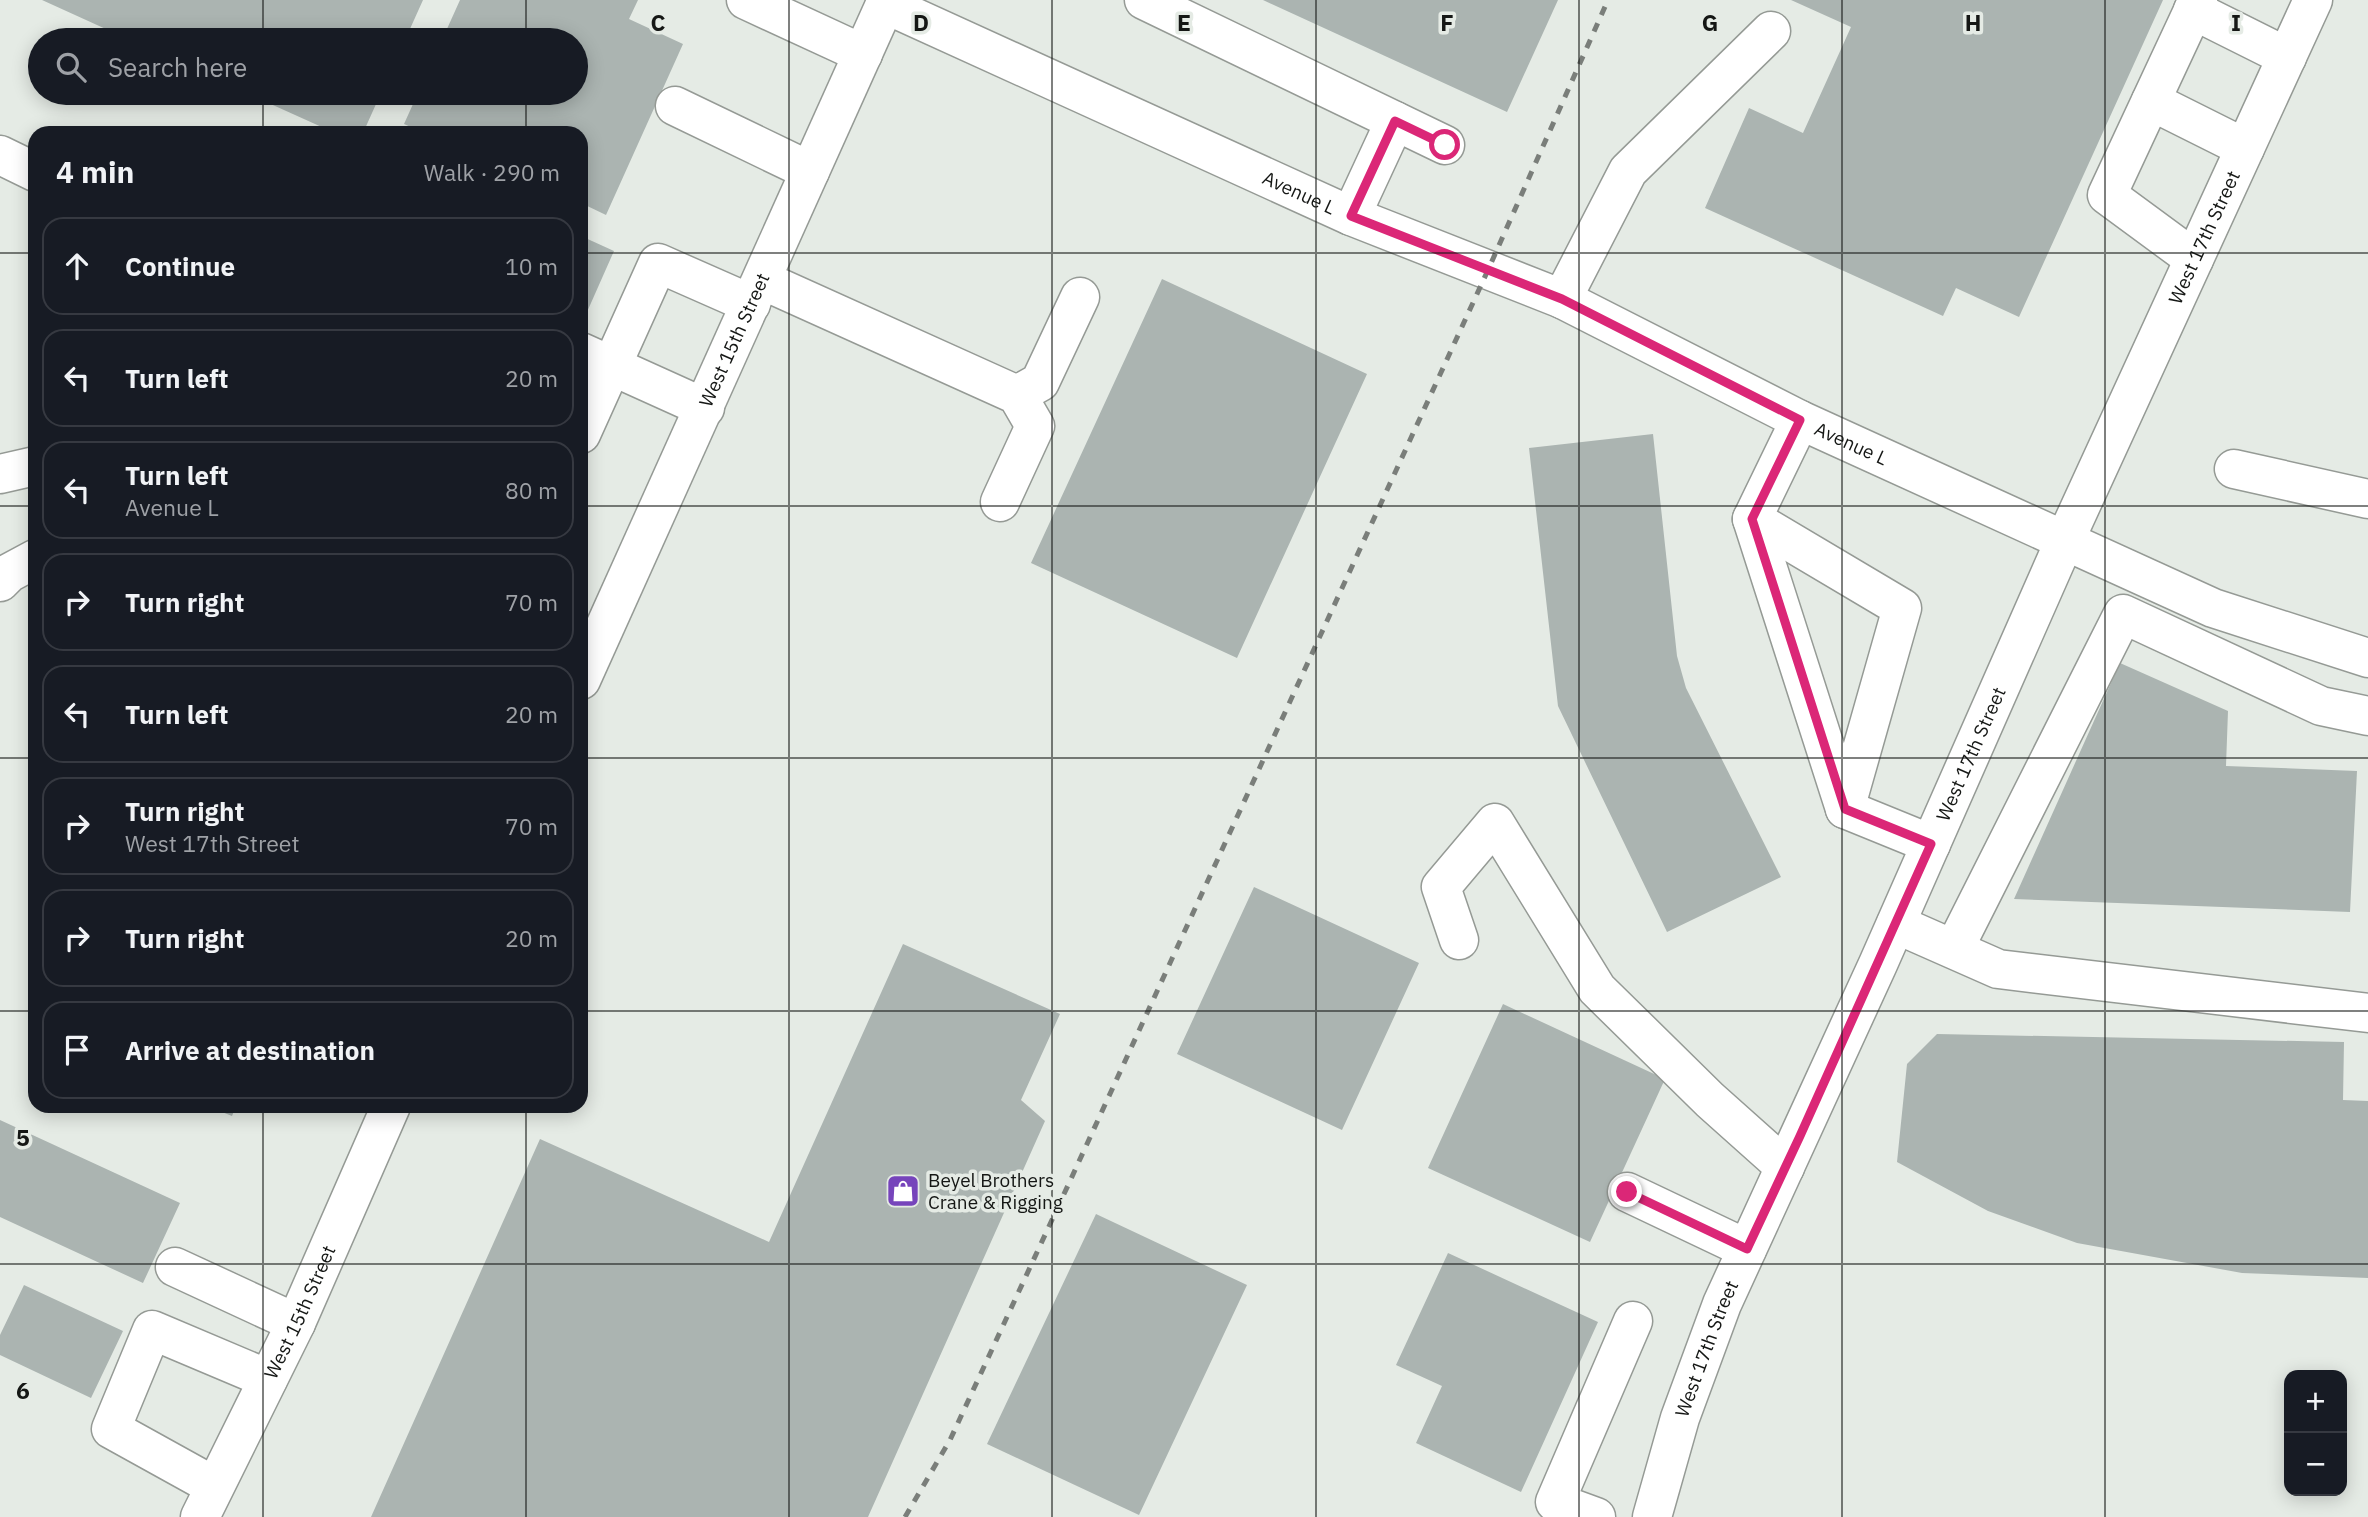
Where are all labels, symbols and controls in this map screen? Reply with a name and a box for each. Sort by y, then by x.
text: C [651,7,666,37]
text: D [913,7,929,37]
text: E [1177,7,1191,37]
text: F [1440,7,1454,37]
text: G [1702,7,1718,37]
text: H [1965,7,1981,37]
text: I [2231,7,2241,37]
search box [28,28,588,105]
icon: search [52,48,90,86]
text: Search here [108,50,247,84]
route start [1429,129,1460,160]
text: 4 min [56,152,134,191]
text: Walk · 290 m [424,157,560,187]
street label: Avenue L [1259,165,1339,219]
street label: West 17th Street [2163,167,2245,308]
icon: ahead [58,247,96,285]
text: Continue [125,249,235,283]
text: 10 m [505,251,558,281]
street label: West 15th Street [694,269,775,411]
icon: left [58,359,96,397]
text: Turn left [125,361,228,395]
text: 20 m [505,363,558,393]
street label: Avenue L [1811,416,1891,470]
text: Turn left [125,458,228,492]
icon: left [58,471,96,509]
text: 80 m [505,475,558,505]
text: Avenue L [125,492,219,522]
icon: right [58,583,96,621]
text: Turn right [125,585,244,619]
text: 70 m [505,587,558,617]
street label: West 17th Street [1931,683,2011,825]
icon: left [58,695,96,733]
text: Turn left [125,697,228,731]
text: 20 m [505,699,558,729]
text: Turn right [125,794,244,828]
icon: right [58,807,96,845]
text: 70 m [505,811,558,841]
text: West 17th Street [125,828,300,858]
icon: right [58,919,96,957]
text: Turn right [125,921,244,955]
text: 20 m [505,923,558,953]
icon: arrive [58,1031,96,1069]
text: Arrive at destination [125,1033,375,1067]
text: 5 [16,1122,30,1152]
place label: Beyel Brothers Crane & Rigging [928,1168,1063,1214]
shop icon: Beyel Brothers Crane & Rigging [884,1172,922,1210]
route end [1611,1176,1642,1207]
street label: West 15th Street [258,1242,341,1383]
street label: West 17th Street [1669,1276,1743,1420]
map controls [2284,1370,2347,1496]
button: + [2284,1370,2347,1433]
text: 6 [16,1375,30,1405]
button: − [2284,1433,2347,1496]

